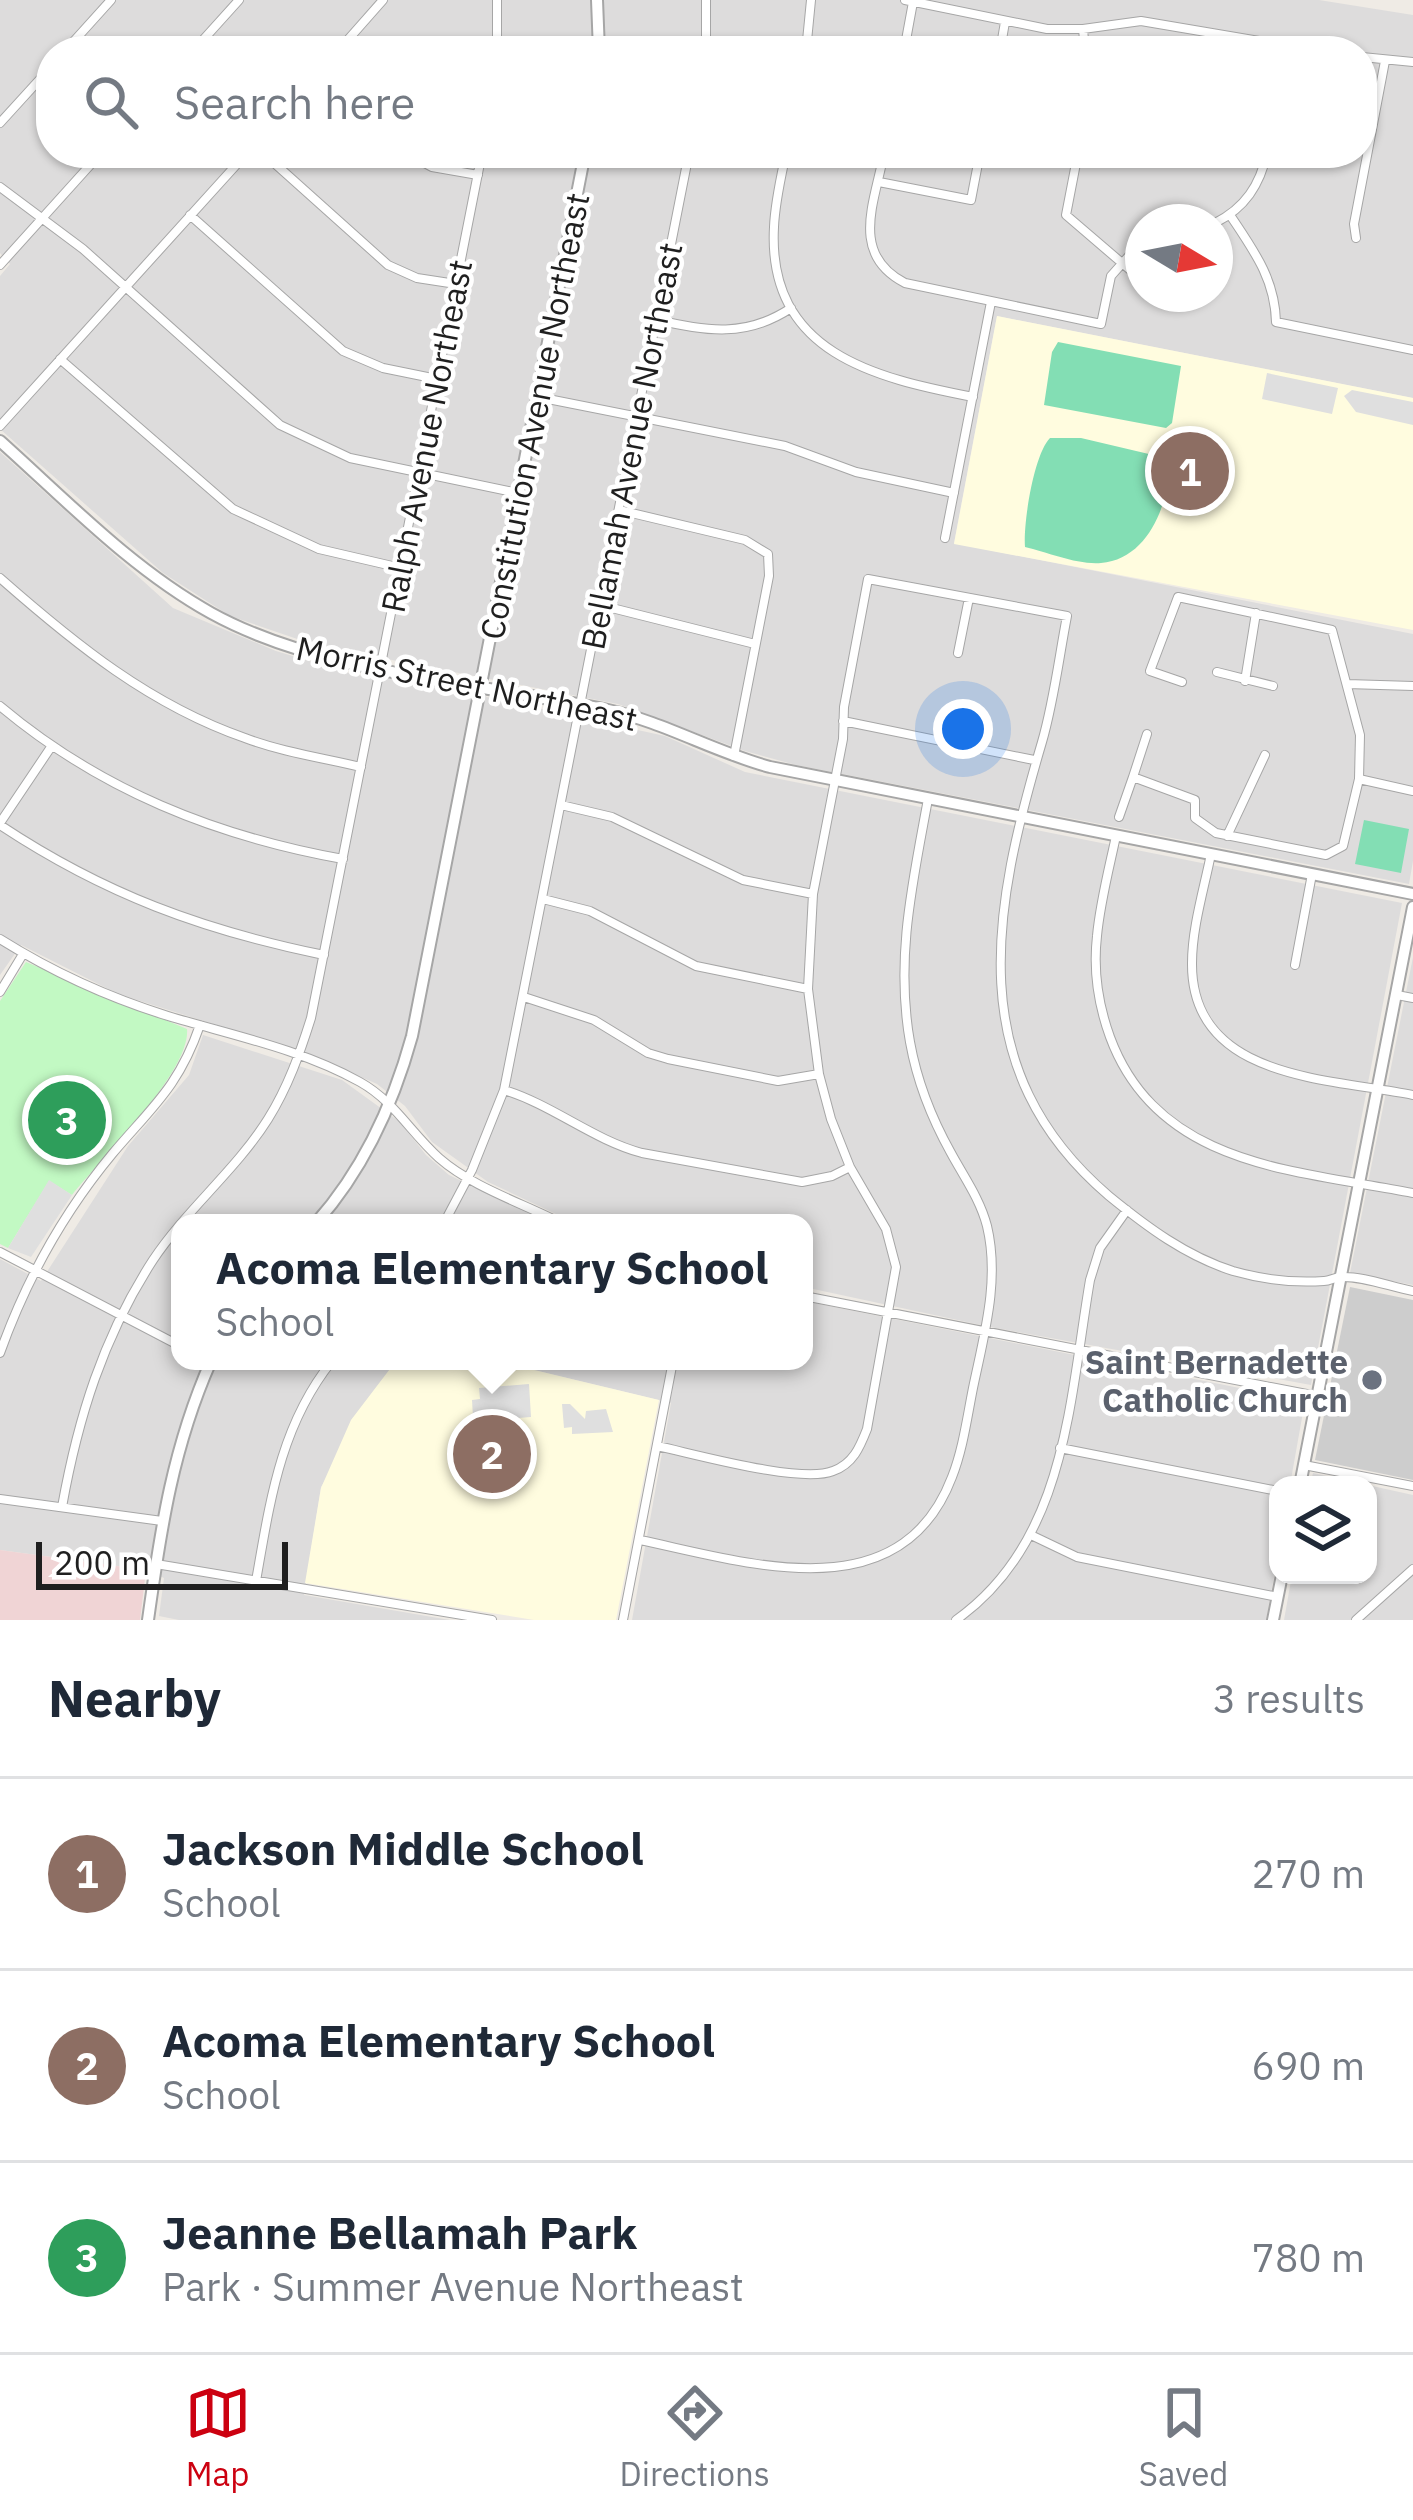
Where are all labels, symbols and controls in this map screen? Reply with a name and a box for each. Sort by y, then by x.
search box [36,36,1377,168]
icon: search [78,69,144,135]
text: Search here [174,73,415,131]
street label: Constitution Avenue Northeast [470,189,598,643]
north arrow [1125,204,1233,312]
street label: Bellamah Avenue Northeast [570,239,692,653]
street label: Ralph Avenue Northeast [371,256,481,616]
pin: 1 [1151,426,1229,516]
street label: Morris Street Northeast [293,626,641,740]
your location [933,699,993,759]
pin: 3 [28,1075,106,1165]
popup [171,1214,813,1370]
text: Acoma Elementary School [216,1238,768,1296]
text: School [216,1296,334,1347]
place label: Saint Bernadette Catholic Church [1085,1340,1348,1421]
marker: Saint Bernadette Catholic Church [1359,1367,1385,1393]
pin: 2 [453,1409,531,1499]
map controls [1269,1476,1377,1584]
button: layers [1269,1476,1377,1584]
scale bar [36,1536,288,1589]
text: 200 m [54,1541,150,1584]
text: Nearby [48,1665,221,1731]
text: 3 results [1213,1673,1365,1724]
text: Jackson Middle School [162,1819,644,1877]
text: 1 [75,1848,99,1899]
text: 270 m [1252,1848,1365,1899]
text: School [162,1877,281,1928]
text: Acoma Elementary School [162,2011,715,2069]
text: 2 [75,2040,99,2091]
text: 690 m [1252,2040,1365,2091]
text: School [162,2069,281,2120]
text: Jeanne Bellamah Park [162,2203,637,2261]
text: 3 [75,2232,99,2283]
text: 780 m [1252,2232,1365,2283]
text: Park · Summer Avenue Northeast [162,2261,744,2312]
tab: Map [185,2380,251,2495]
tab: Directions [620,2380,770,2495]
tab: Saved [1139,2380,1228,2495]

